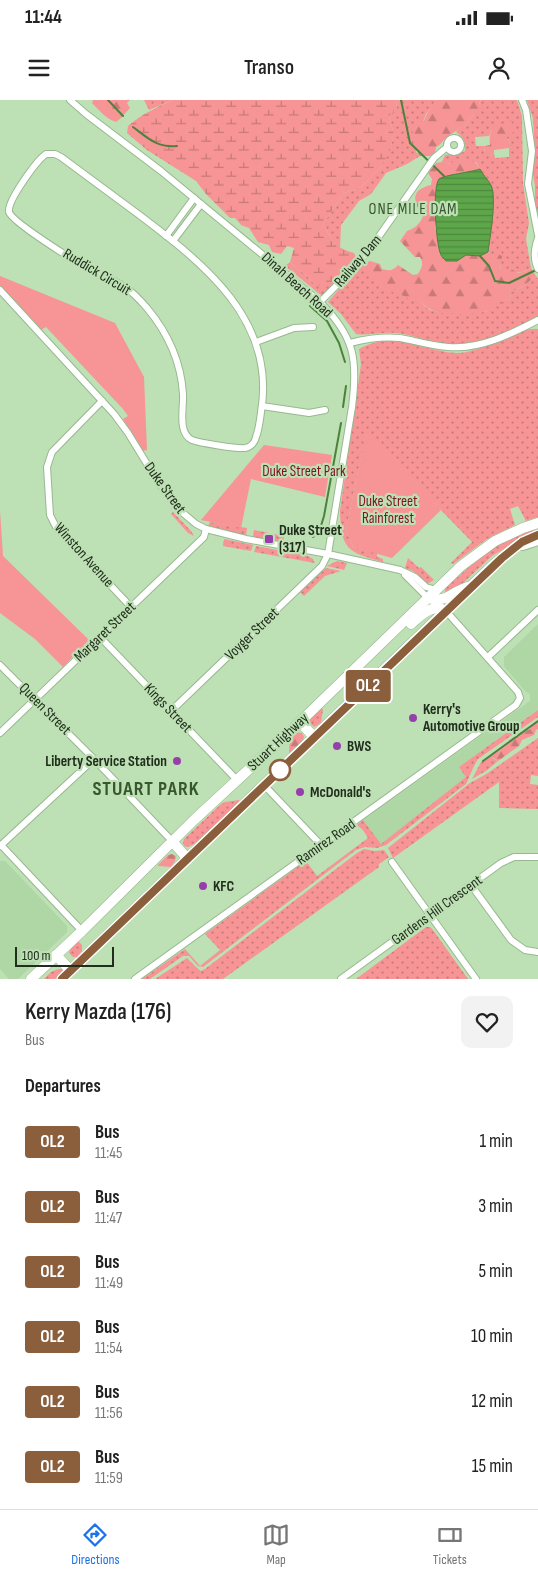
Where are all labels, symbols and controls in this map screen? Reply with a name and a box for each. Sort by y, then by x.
text: 11:44 [25,6,62,29]
icon: menu [25,54,53,82]
text: Transo [244,54,294,81]
icon: person [485,54,513,82]
district label: ONE MILE DAM [369,200,458,219]
street label: Railway Dam [330,231,386,291]
street label: Ruddick Circuit [59,244,135,300]
street label: Dinah Beach Road [257,248,337,322]
street label: Duke Street [140,458,190,518]
park label: Duke Street Park [262,462,346,481]
park label: Duke Street Rainforest [358,492,418,528]
street label: Winston Avenue [50,519,118,591]
place label: Duke Street (317) [279,521,342,557]
marker: Duke Street (317) [263,533,275,545]
street label: Margaret Street [70,597,140,666]
street label: Voyger Street [221,603,283,664]
line badge: OL2 [339,670,397,702]
text: OL2 [356,675,380,696]
street label: Queen Street [15,679,75,739]
street label: Kings Street [140,679,196,737]
place label: Kerry's Automotive Group [422,700,519,736]
street label: Stuart Highway [243,709,313,775]
marker: Kerry's Automotive Group [407,712,419,724]
place label: BWS [347,737,371,756]
marker: BWS [331,740,343,752]
place label: Liberty Service Station [45,752,167,771]
marker: Liberty Service Station [171,755,183,767]
unlabelled marker [269,759,291,781]
district label: STUART PARK [92,777,200,801]
place label: McDonald's [310,783,371,802]
marker: McDonald's [294,786,306,798]
street label: Ramirez Road [293,815,359,869]
street label: Gardens Hill Crescent [388,870,487,949]
place label: KFC [213,877,234,896]
marker: KFC [197,880,209,892]
scale bar [15,944,114,967]
text: 100 m [22,947,51,964]
button: heart [461,996,513,1048]
text: Kerry Mazda (176) [25,997,171,1026]
text: Bus [25,1031,45,1050]
text: Departures [25,1075,101,1098]
text: Bus [95,1121,120,1144]
text: 1 min [479,1130,513,1153]
text: OL2 [40,1131,65,1152]
text: 11:45 [95,1144,122,1163]
text: Bus [95,1186,120,1209]
text: 3 min [478,1195,513,1218]
text: OL2 [40,1196,65,1217]
text: 11:47 [95,1209,122,1228]
text: Bus [95,1251,120,1274]
text: 5 min [478,1260,513,1283]
text: OL2 [40,1261,65,1282]
text: 11:49 [95,1274,123,1293]
text: Bus [95,1316,120,1339]
text: 10 min [471,1325,513,1348]
text: OL2 [40,1326,65,1347]
text: 11:54 [95,1339,122,1358]
text: Bus [95,1381,120,1404]
text: 12 min [471,1390,513,1413]
text: OL2 [40,1391,65,1412]
text: 11:56 [95,1404,123,1423]
text: Bus [95,1446,120,1469]
text: 15 min [472,1455,513,1478]
text: OL2 [40,1456,65,1477]
text: 11:59 [95,1469,123,1488]
tab: Directions [71,1521,119,1568]
tab: Map [262,1521,290,1568]
tab: Tickets [433,1521,467,1568]

